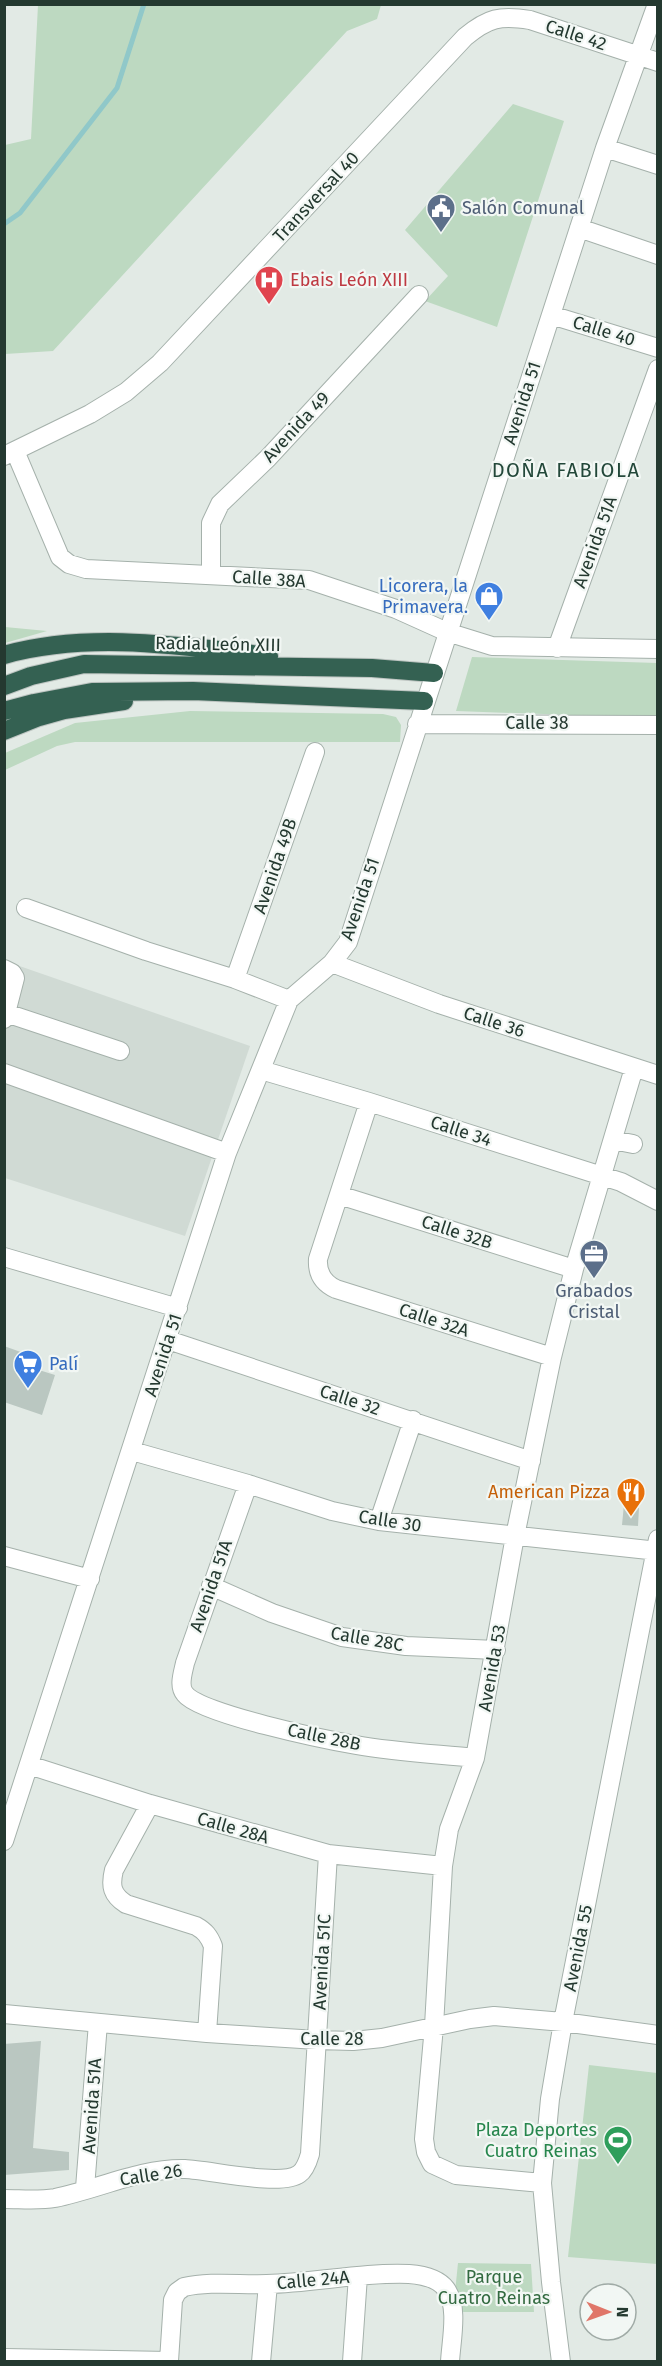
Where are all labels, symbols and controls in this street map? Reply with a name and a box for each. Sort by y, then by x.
street label: Calle 42 [543,15,609,55]
street label: Transversal 40 [268,147,364,247]
public building icon: Salón Comunal [425,192,457,234]
place label: Salón Comunal [462,197,584,219]
hospital icon: Ebais León XIII [253,264,285,306]
place label: Ebais León XIII [290,269,408,291]
street label: Calle 40 [570,311,638,351]
street label: Avenida 51 [498,359,546,447]
street label: Avenida 49 [258,387,334,467]
district label: DOÑA FABIOLA [492,458,640,482]
street label: Avenida 51A [568,492,622,591]
street label: Calle 38A [231,565,307,593]
place label: Licorera, la Primavera. [379,575,468,618]
shop icon: Licorera, la Primavera. [473,580,505,622]
street label: Radial León XIII [155,632,281,656]
street label: Calle 38 [505,712,569,734]
street label: Avenida 49B [248,815,302,917]
street label: Avenida 51 [336,855,384,943]
street label: Calle 36 [461,1002,527,1042]
street label: Calle 34 [428,1111,495,1151]
street label: Calle 32B [419,1210,495,1254]
office icon: Grabados Cristal [578,1238,610,1280]
place label: Grabados Cristal [555,1280,633,1323]
street label: Calle 32A [396,1298,473,1342]
street label: Avenida 51 [139,1311,187,1399]
supermarket icon: Palí [12,1348,44,1390]
place label: Palí [49,1353,78,1375]
street label: Calle 32 [317,1380,383,1420]
restaurant icon: American Pizza [615,1476,647,1518]
place label: American Pizza [488,1481,610,1503]
street label: Calle 30 [357,1505,423,1537]
street label: Avenida 51A [185,1536,237,1635]
street label: Calle 28C [329,1622,405,1656]
street label: Avenida 53 [474,1623,510,1713]
street label: Calle 28B [285,1719,363,1755]
street label: Calle 28A [195,1807,272,1849]
street label: Avenida 55 [559,1903,597,1993]
street label: Avenida 51C [309,1914,335,2010]
street label: Calle 28 [300,2028,364,2050]
street label: Avenida 51A [78,2057,106,2155]
place label: Plaza Deportes Cuatro Reinas [476,2119,597,2162]
sports icon: Plaza Deportes Cuatro Reinas [602,2124,634,2166]
street label: Calle 26 [118,2159,184,2191]
street label: Calle 24A [276,2266,351,2294]
park label: Parque Cuatro Reinas [438,2266,550,2309]
north arrow [578,2282,638,2342]
text: N [613,2307,632,2318]

